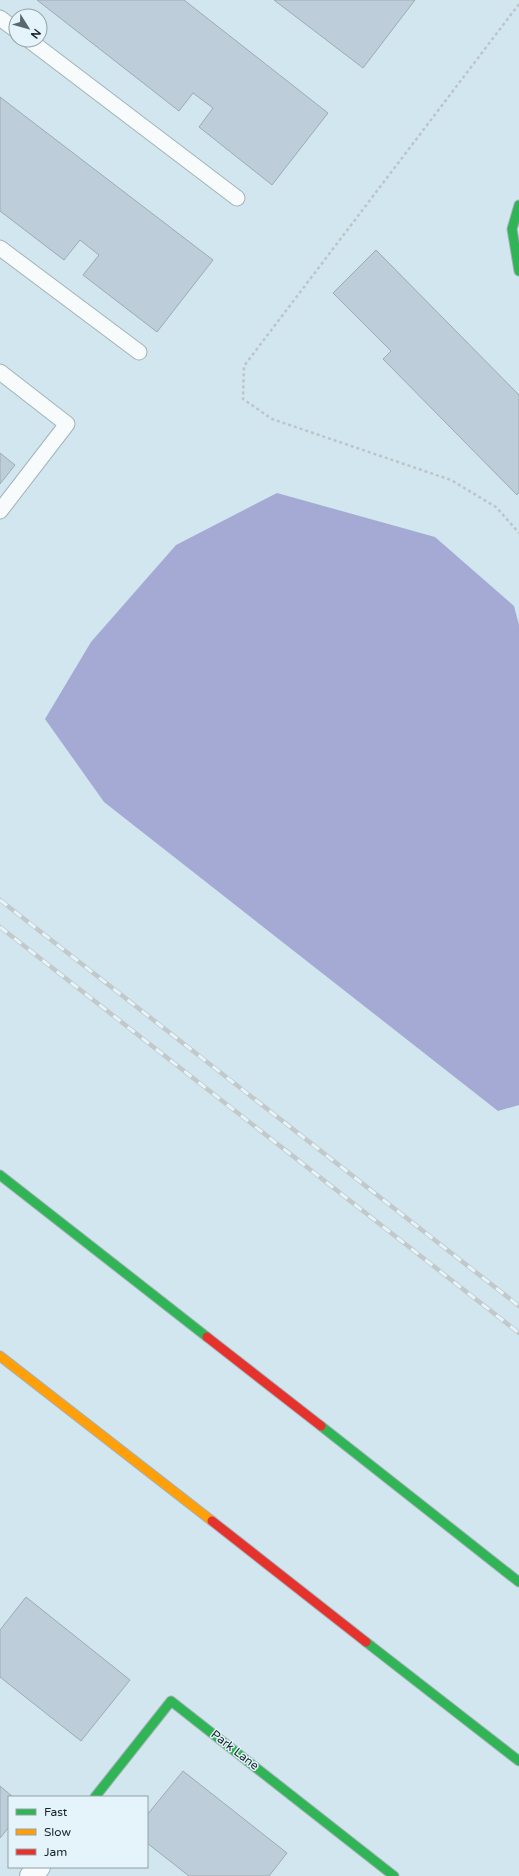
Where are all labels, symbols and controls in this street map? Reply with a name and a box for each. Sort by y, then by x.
north arrow [8,8,48,48]
text: N [28,26,43,41]
street label: Park Lane [208,1727,262,1773]
legend [8,1796,148,1868]
text: Fast [44,1805,68,1819]
text: Slow [44,1825,71,1839]
text: Jam [44,1845,67,1859]

